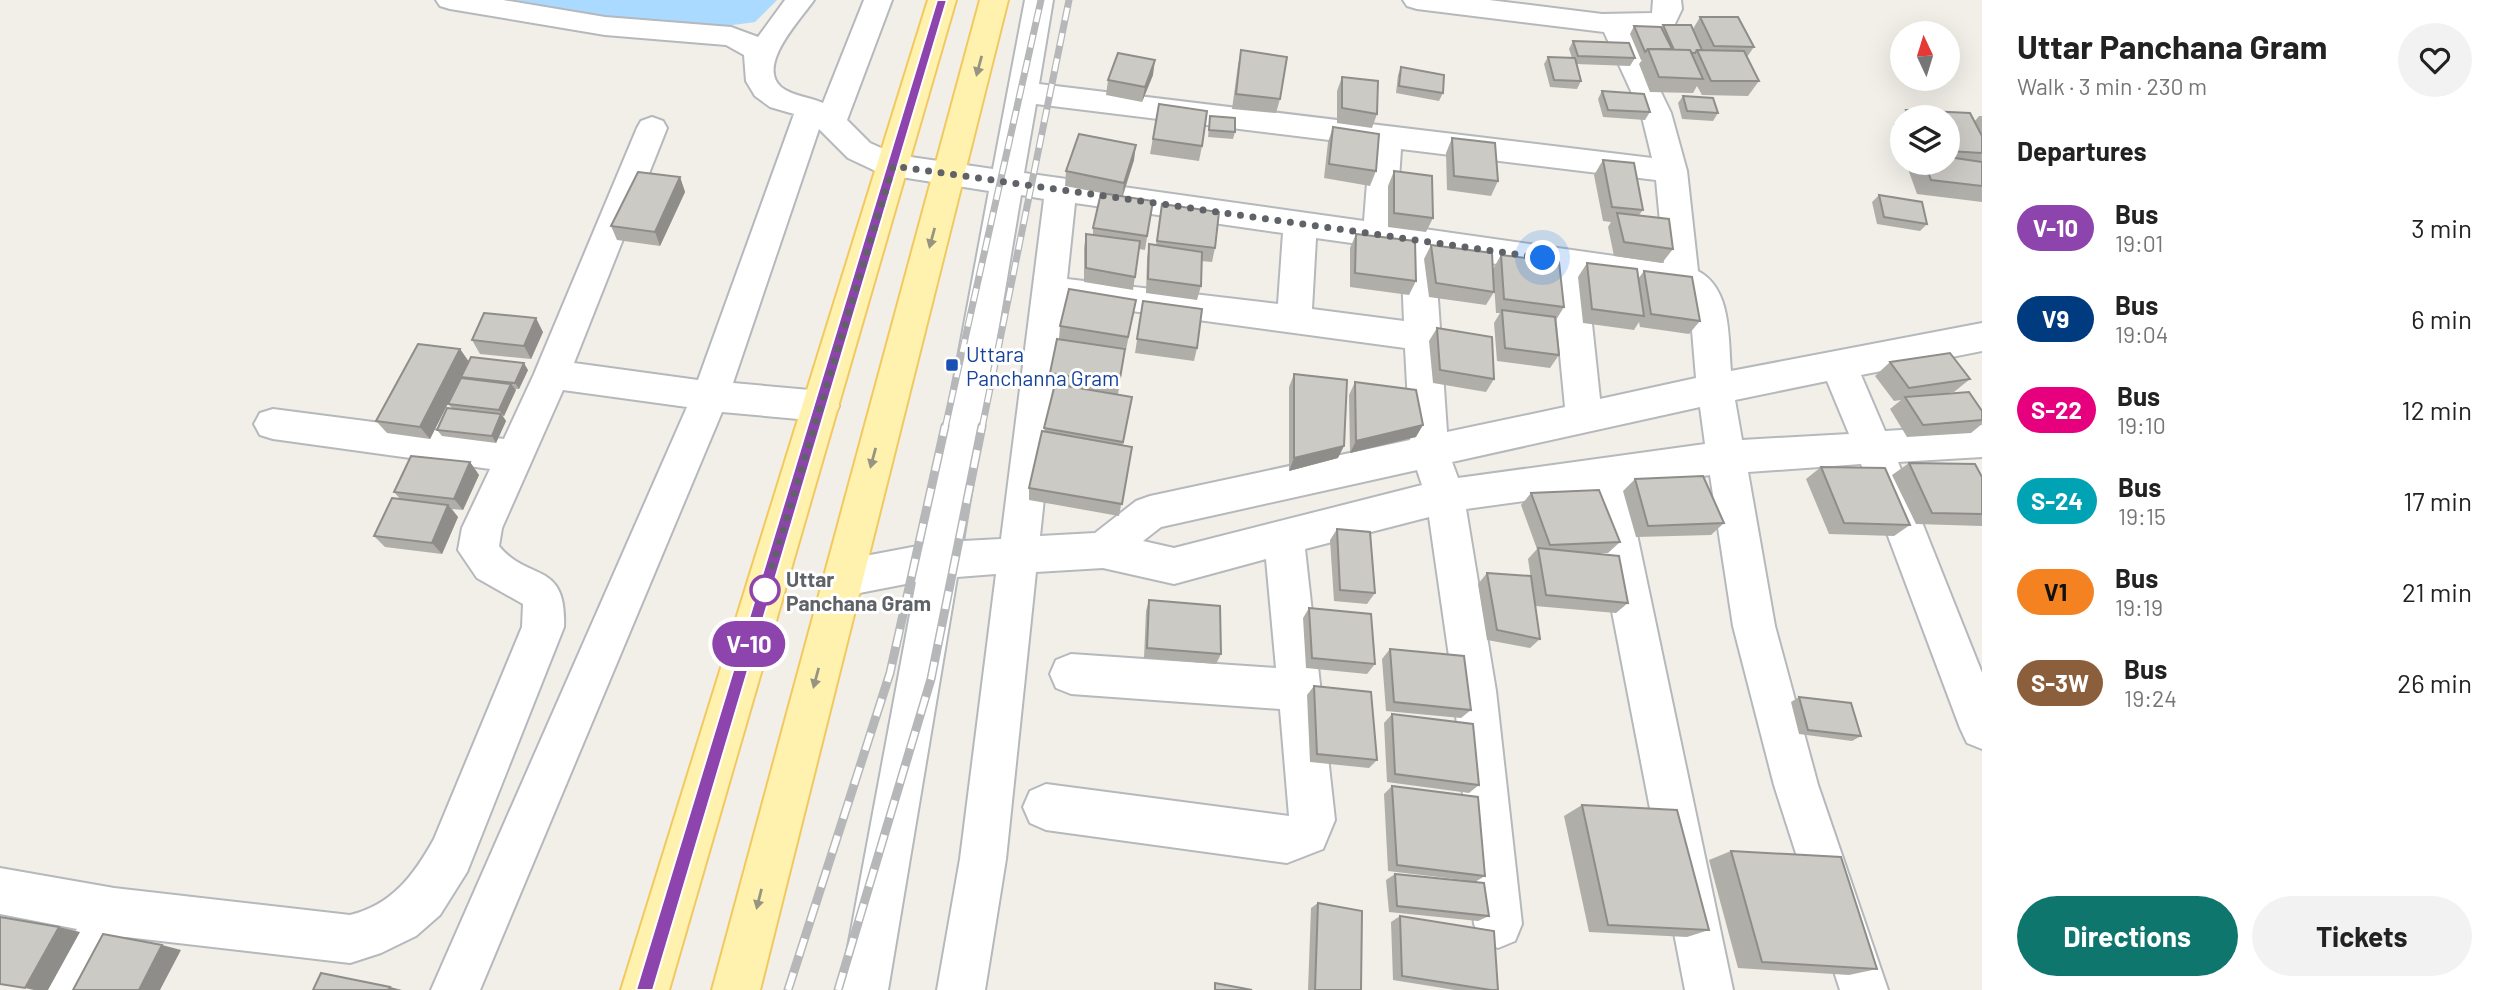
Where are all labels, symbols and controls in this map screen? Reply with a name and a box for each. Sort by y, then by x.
north arrow [1890,21,1960,91]
map controls [1890,21,1960,175]
button: heart [2398,23,2472,97]
text: Uttar Panchana Gram [2017,26,2327,66]
one-way arrow [973,56,983,77]
text: Walk · 3 min · 230 m [2017,72,2207,100]
button: layers [1890,105,1960,175]
text: Departures [2017,135,2147,166]
text: Bus [2115,198,2158,229]
text: 3 min [2411,212,2472,243]
text: V-10 [2033,213,2078,242]
one-way arrow [927,228,937,249]
text: 19:01 [2115,229,2163,257]
your location [1525,240,1560,275]
text: Bus [2115,289,2158,320]
text: 6 min [2411,303,2472,334]
text: V9 [2042,304,2069,333]
text: 19:04 [2115,320,2169,348]
place label: Uttara Panchanna Gram [966,341,1119,390]
marker: Uttara Panchanna Gram [944,357,960,373]
text: Bus [2117,380,2160,411]
text: 12 min [2402,394,2472,425]
text: S-22 [2031,395,2082,424]
text: 19:10 [2117,411,2166,439]
one-way arrow [868,448,878,469]
text: Bus [2118,471,2161,502]
text: 17 min [2403,485,2472,516]
text: S-24 [2031,486,2083,515]
text: 19:15 [2118,502,2166,530]
text: Bus [2115,562,2158,593]
place label: Uttar Panchana Gram [786,566,931,615]
marker: Uttar Panchana Gram [750,575,780,605]
text: 21 min [2402,576,2472,607]
text: V1 [2044,577,2067,606]
text: 19:19 [2115,593,2163,621]
line badge: V-10 [700,621,798,667]
text: V-10 [726,629,772,658]
text: Bus [2124,653,2167,684]
text: 26 min [2397,667,2472,698]
one-way arrow [811,668,821,689]
text: S-3W [2031,668,2089,697]
text: 19:24 [2124,684,2177,712]
one-way arrow [753,888,764,910]
button: Directions [2017,896,2238,976]
button: Tickets [2252,896,2472,976]

